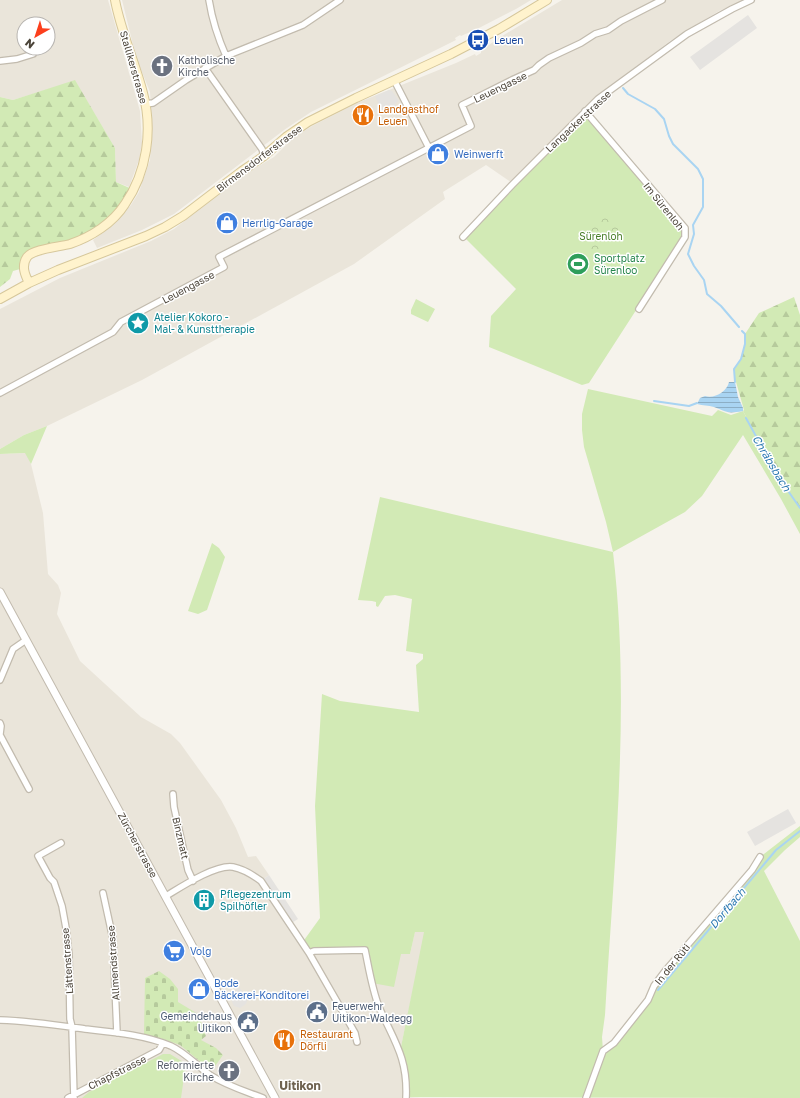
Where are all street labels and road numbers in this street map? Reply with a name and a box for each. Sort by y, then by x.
street label: Stallikerstrasse [118,29,150,105]
street label: Leuengasse [471,69,529,105]
street label: Langackerstrasse [543,87,613,154]
street label: Birmensdorferstrasse [214,122,304,194]
street label: Im Sürenloh [641,180,687,232]
street label: Leuengasse [160,268,216,306]
street label: Zürcherstrasse [116,810,160,880]
street label: Binzmatt [170,816,192,860]
street label: Allmendstrasse [104,925,122,1001]
street label: Lättenstrasse [59,927,75,995]
street label: In der Rüti [652,941,692,987]
street label: Chapfstrasse [86,1052,148,1092]

